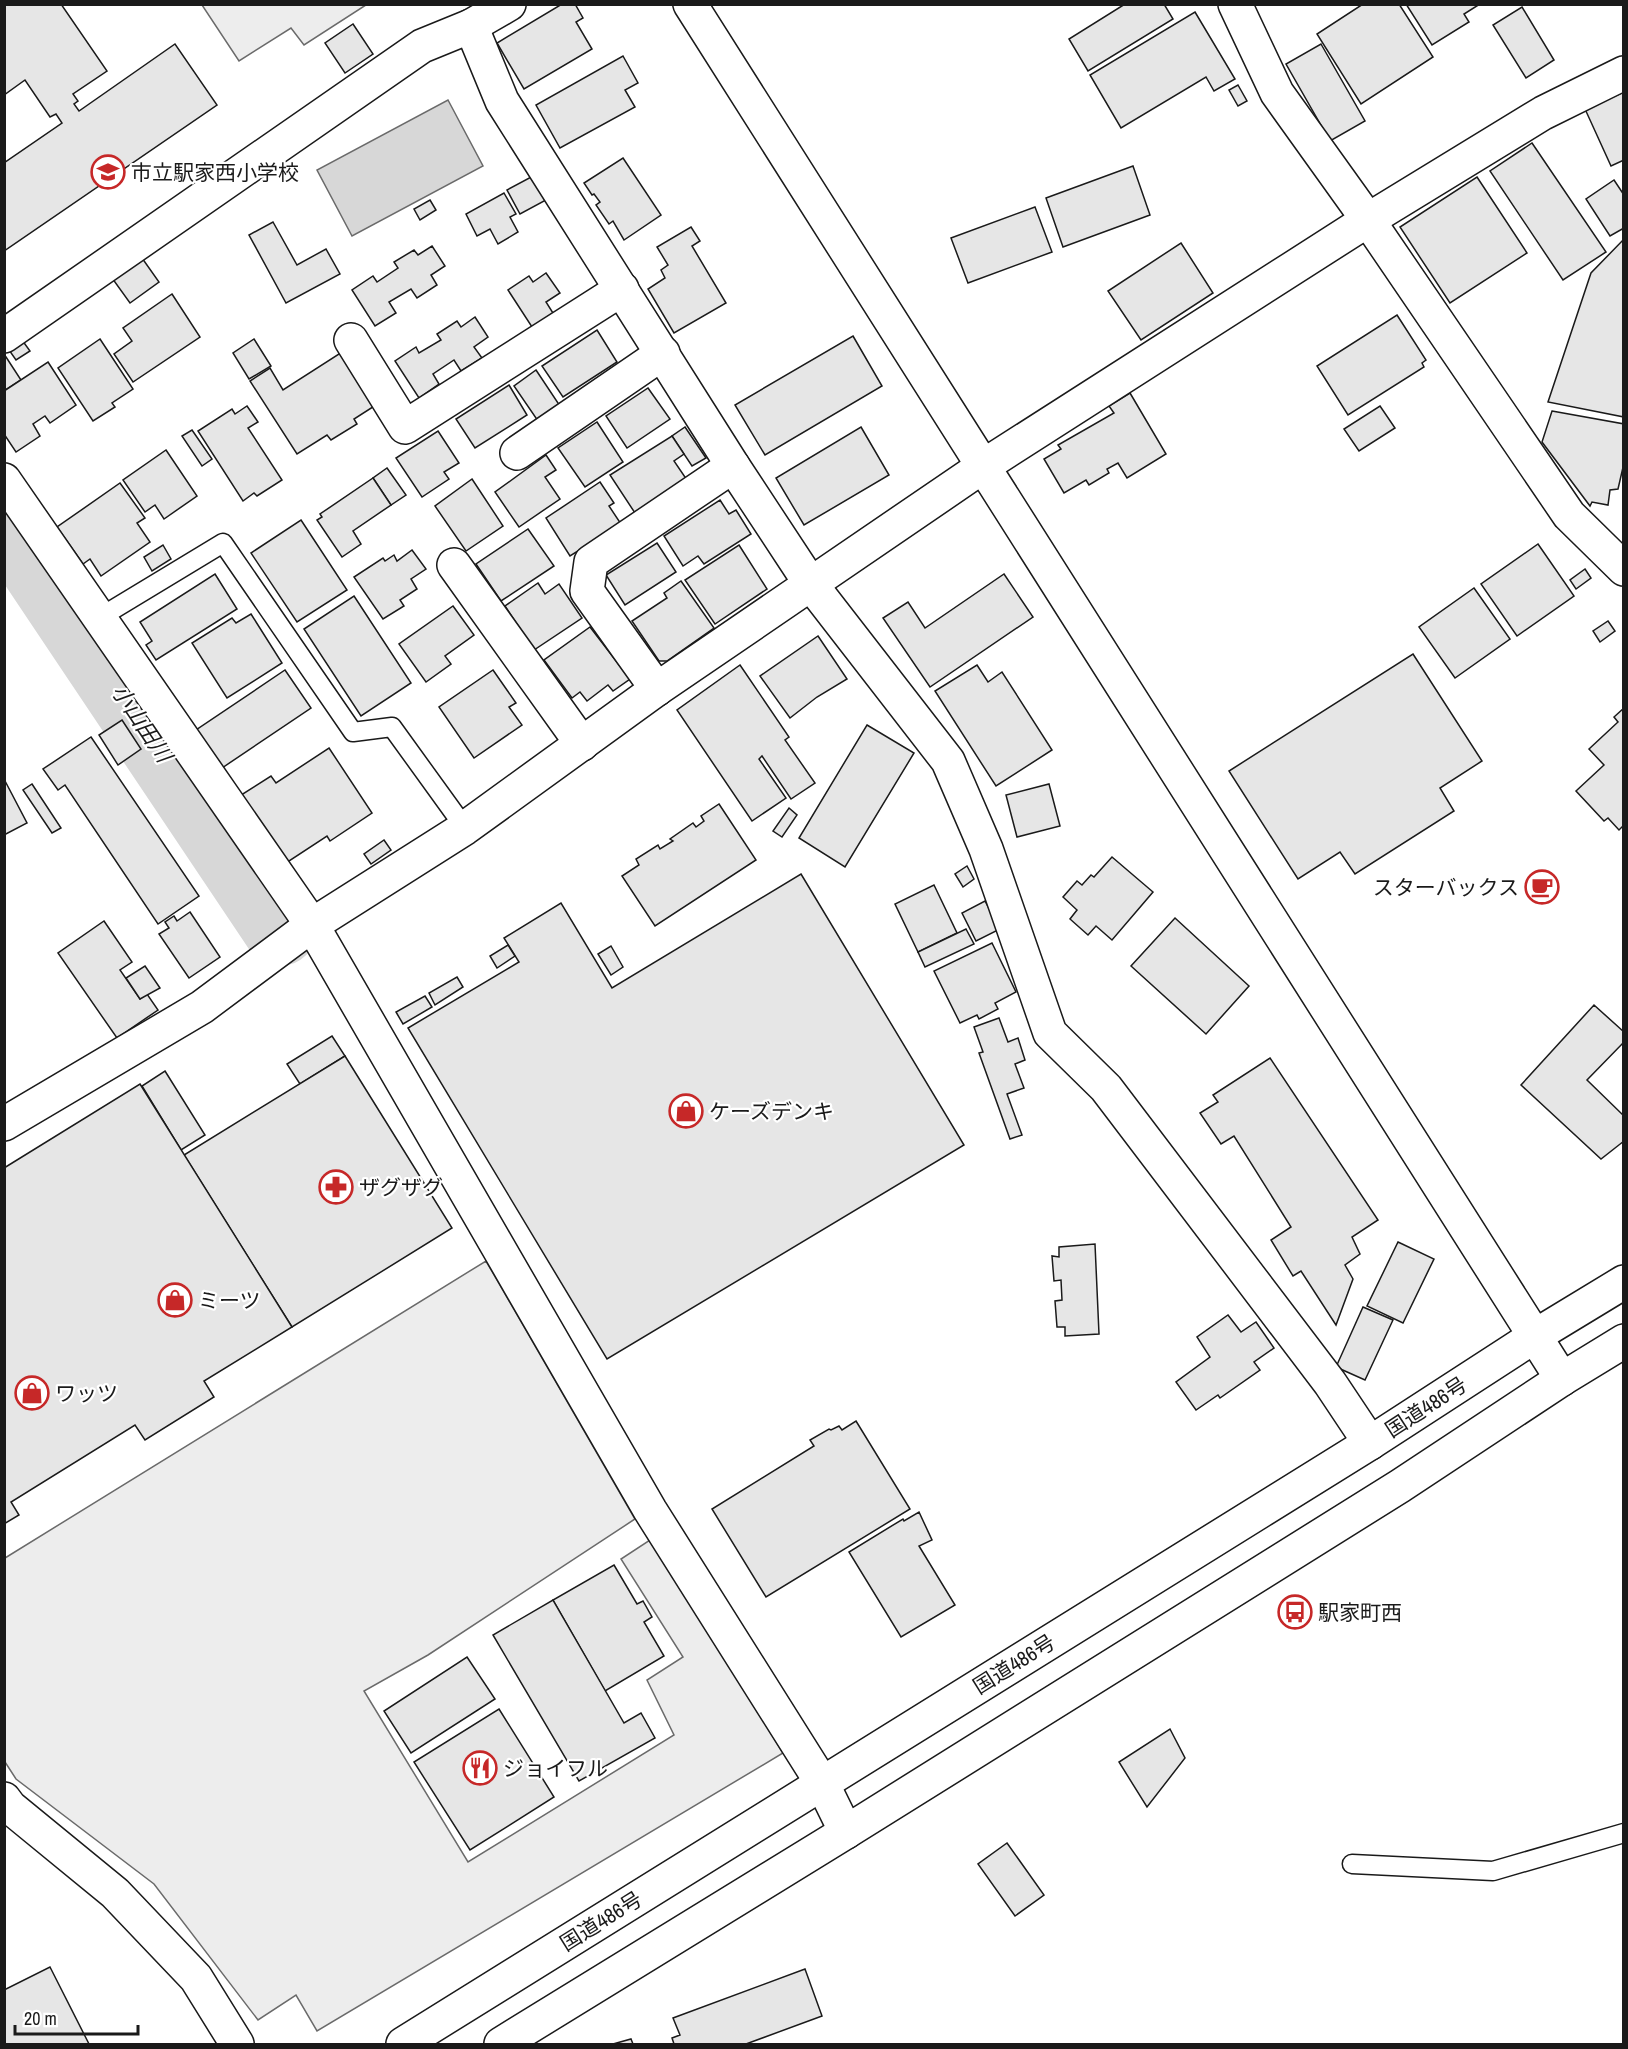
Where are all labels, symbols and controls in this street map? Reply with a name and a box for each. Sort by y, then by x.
school or university icon: 市立駅家西小学校 [90,154,126,190]
place label: 市立駅家西小学校 [131,158,299,187]
water label: 小山田川 [105,678,180,770]
cafe icon: スターバックス [1524,869,1560,905]
place label: スターバックス [1373,873,1519,902]
shop icon: ケーズデンキ [668,1093,704,1129]
place label: ケーズデンキ [709,1097,834,1126]
pharmacy icon: ザグザグ [318,1169,354,1205]
place label: ザグザグ [359,1173,443,1202]
shop icon: ミーツ [157,1282,193,1318]
place label: ミーツ [198,1286,261,1315]
street label: 国道486号 [1380,1370,1472,1444]
shop icon: ワッツ [14,1375,50,1411]
place label: ワッツ [55,1379,118,1408]
bus stop icon: 駅家町西 [1277,1594,1313,1630]
place label: 駅家町西 [1318,1598,1402,1627]
street label: 国道486号 [967,1627,1061,1701]
restaurant icon: ジョイフル [462,1750,498,1786]
place label: ジョイフル [503,1754,608,1783]
street label: 国道486号 [554,1884,648,1958]
scale bar [15,1998,138,2036]
text: 20 m [24,2006,57,2031]

